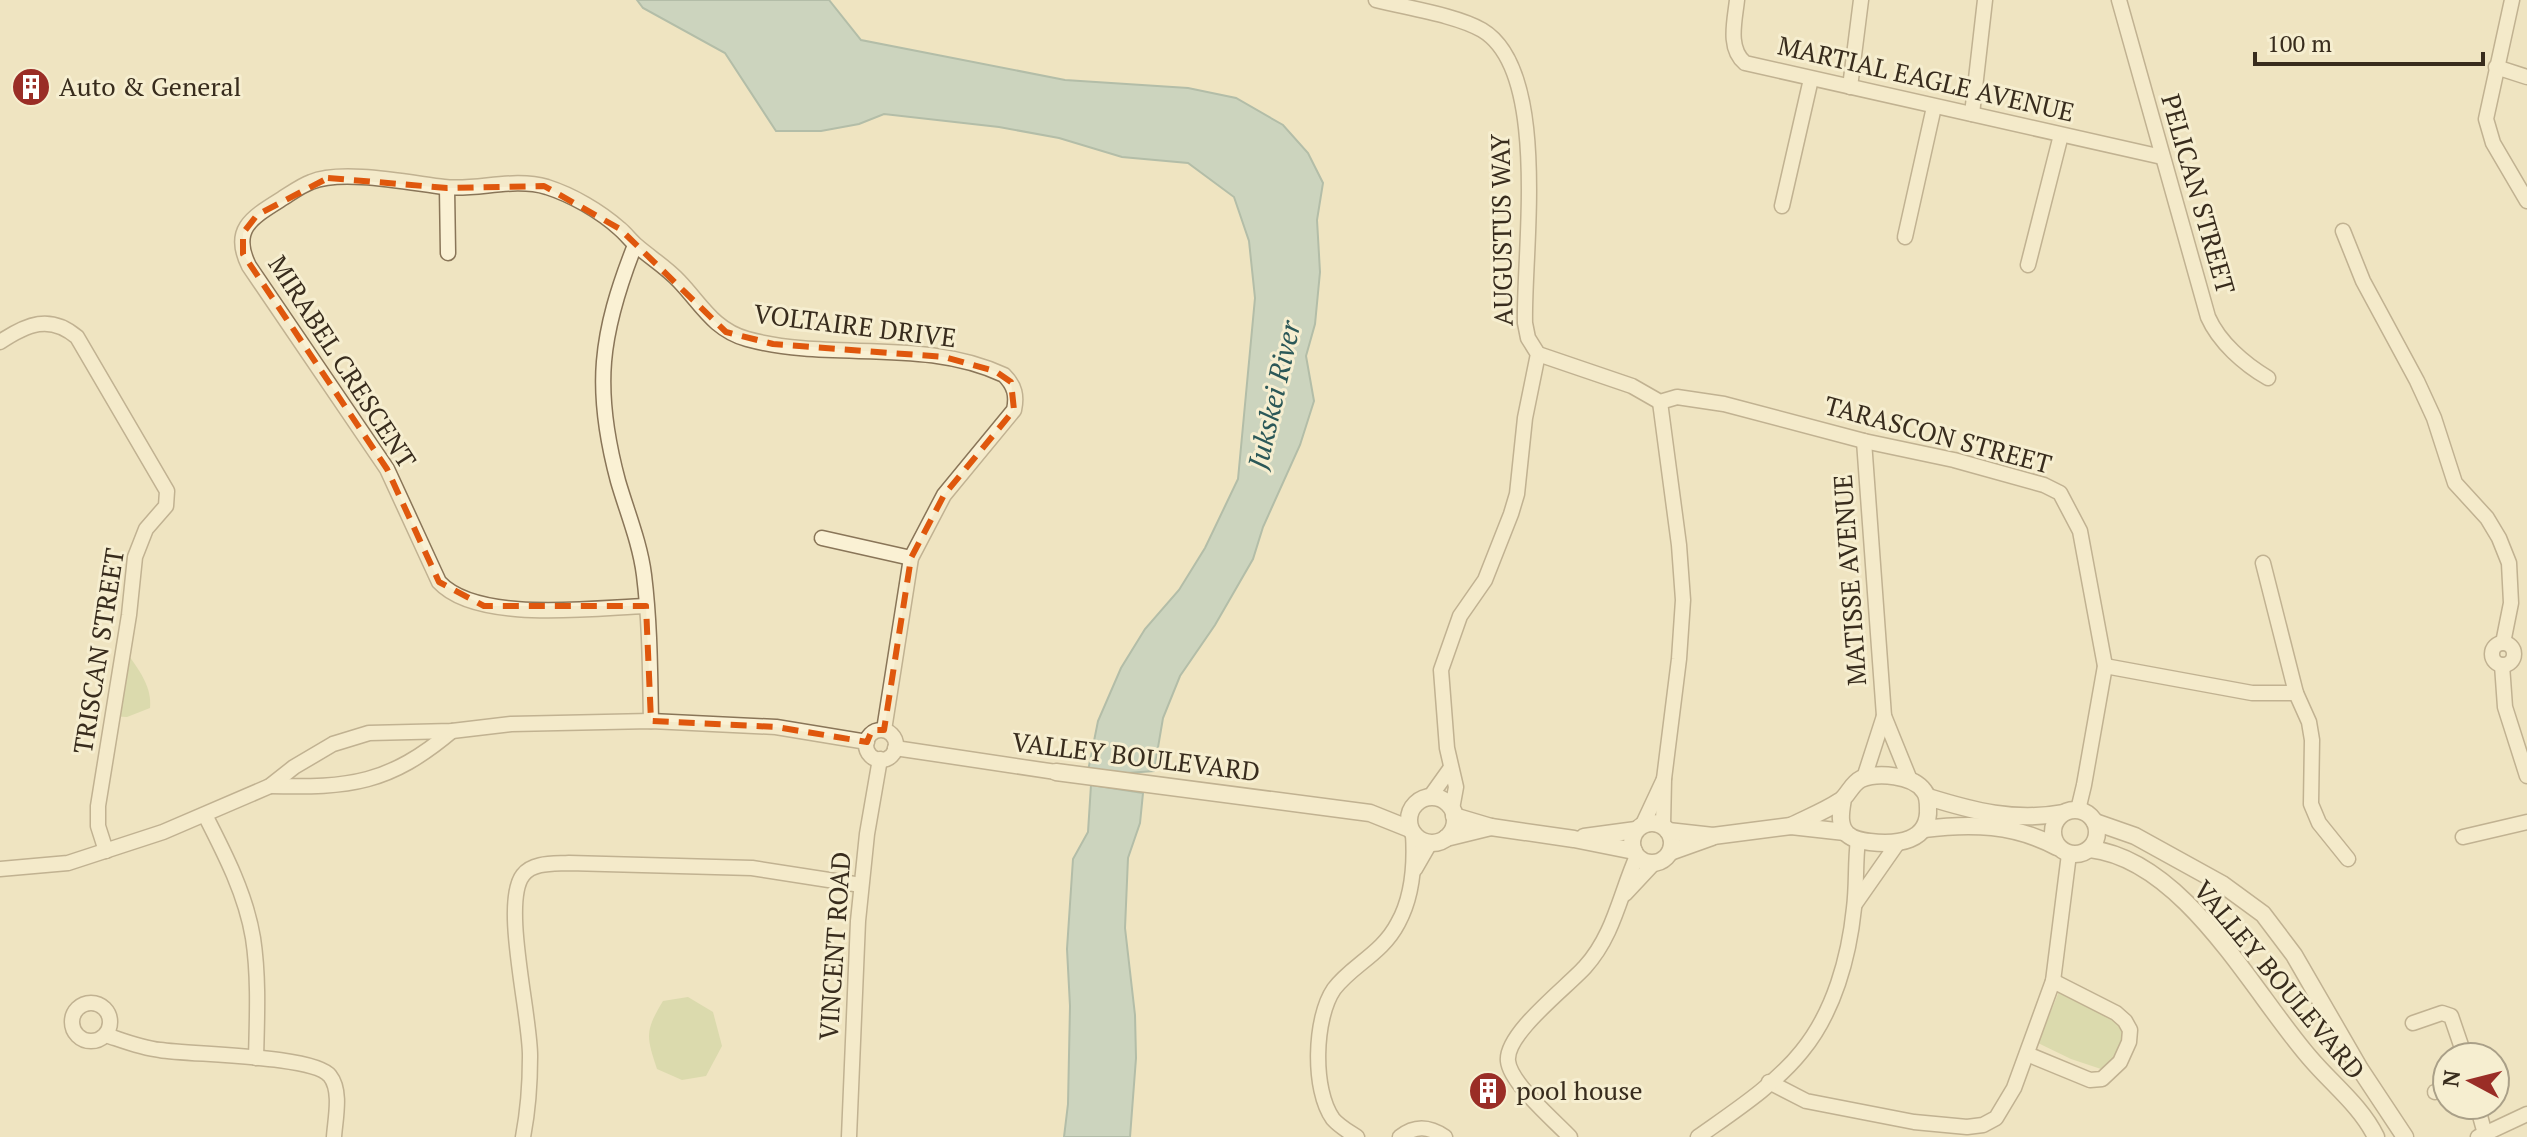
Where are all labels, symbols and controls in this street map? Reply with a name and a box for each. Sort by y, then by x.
scale bar [2255,16,2483,66]
street label: MARTIAL EAGLE AVENUE [1775,27,2078,129]
text: 100 m [2267,27,2332,59]
building icon: Auto & General [10,66,52,108]
place label: Auto & General [59,69,241,103]
street label: PELICAN STREET [2154,90,2244,298]
street label: AUGUSTUS WAY [1482,133,1520,327]
street label: MIRABEL CRESCENT [261,249,424,474]
street label: VOLTAIRE DRIVE [752,296,958,354]
water label: Jukskei River [1238,316,1309,474]
street label: TARASCON STREET [1821,387,2056,481]
street label: MATISSE AVENUE [1825,473,1873,687]
street label: TRISCAN STREET [65,545,131,756]
street label: VALLEY BOULEVARD [1010,724,1262,788]
street label: VINCENT ROAD [810,850,858,1041]
street label: VALLEY BOULEVARD [2187,873,2373,1086]
north arrow [2431,1041,2511,1121]
text: N [2435,1068,2466,1089]
building icon: pool house [1467,1070,1509,1112]
place label: pool house [1516,1073,1643,1107]

